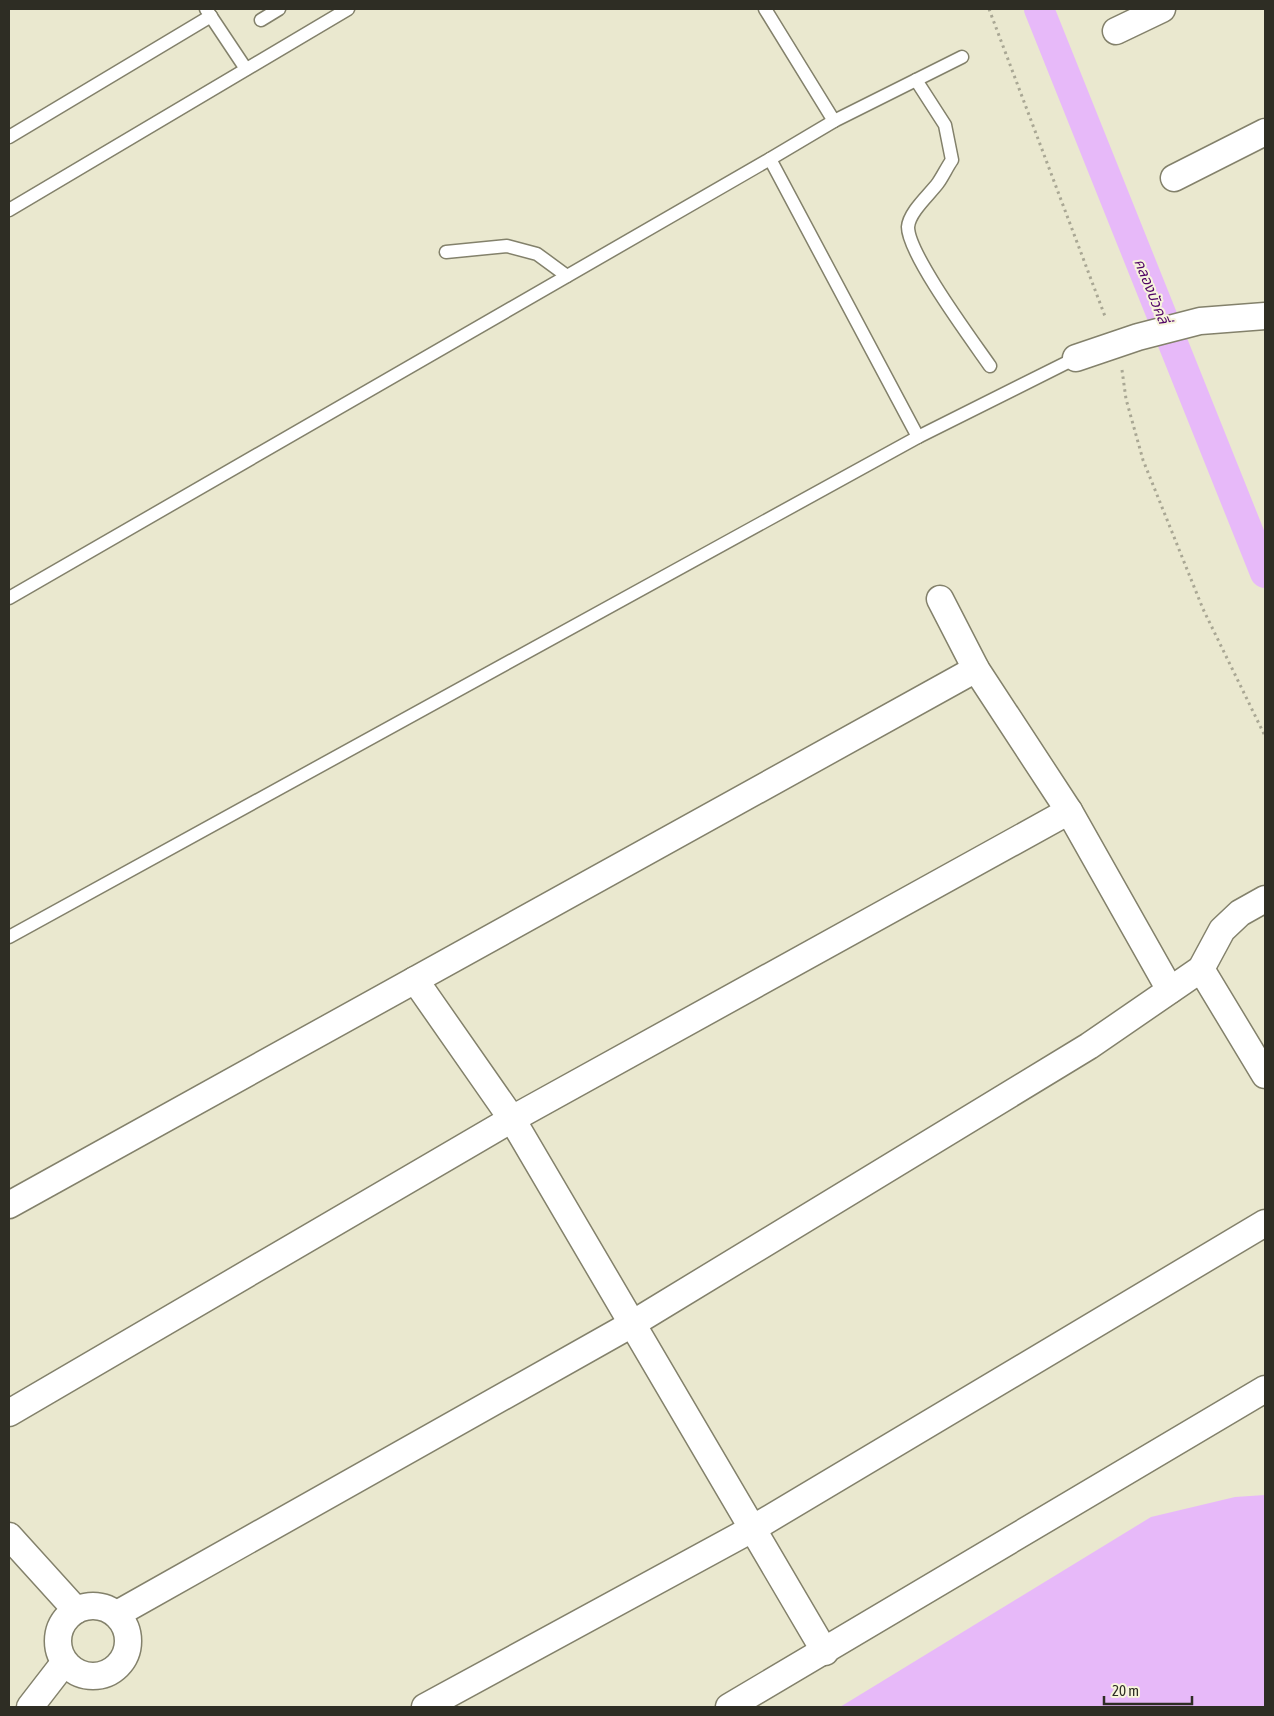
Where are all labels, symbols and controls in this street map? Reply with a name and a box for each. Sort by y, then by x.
water label: คลองบัวคลี่ [1131,255,1176,329]
scale bar [1104,1674,1192,1706]
text: 20 m [1112,1682,1139,1699]

